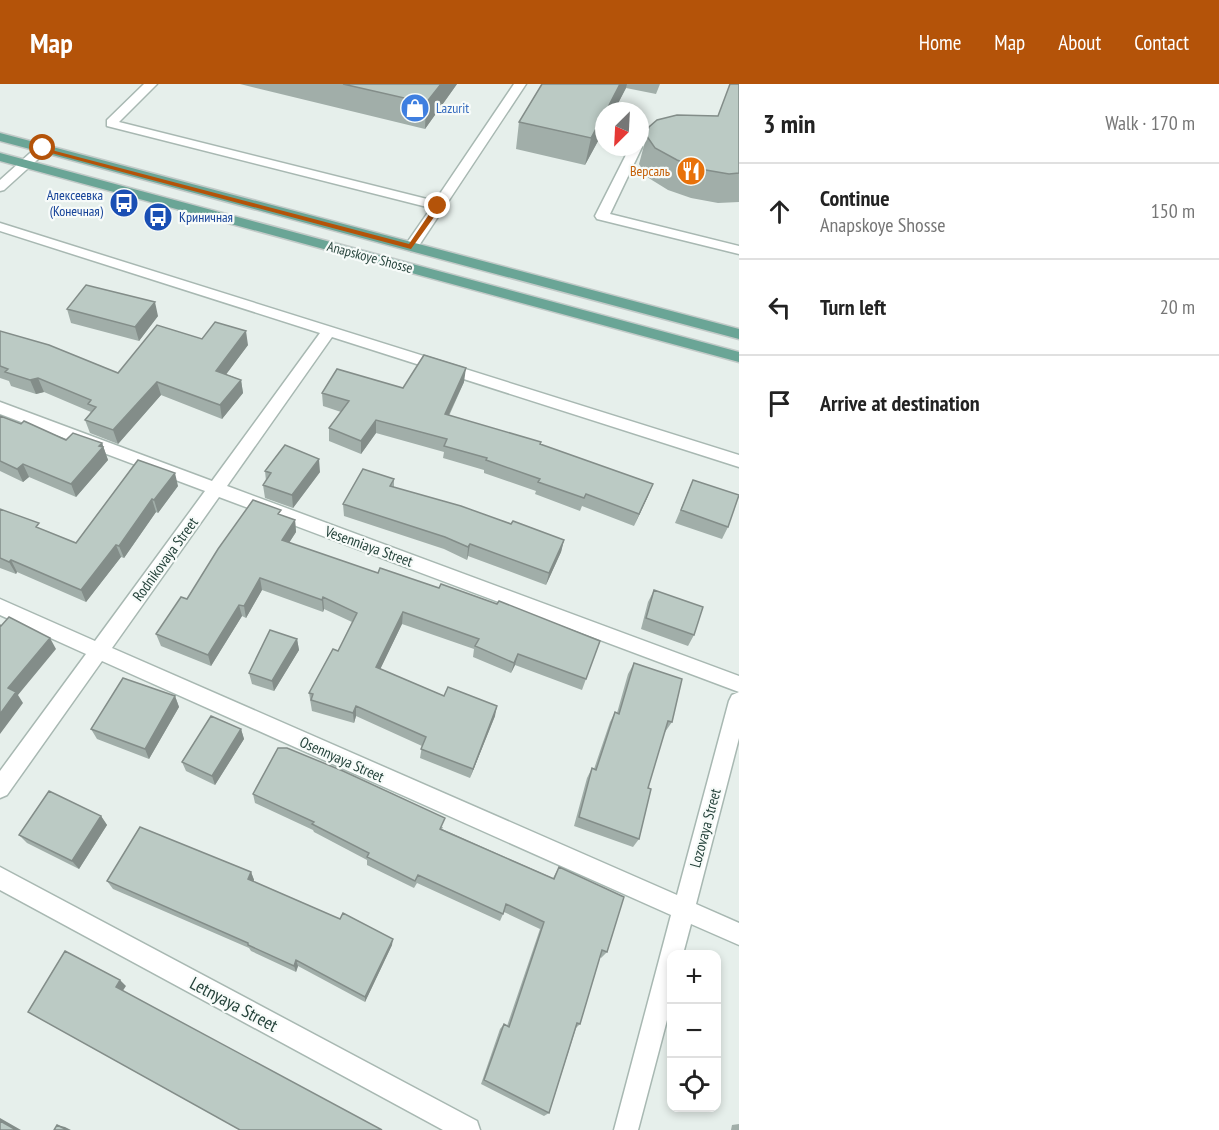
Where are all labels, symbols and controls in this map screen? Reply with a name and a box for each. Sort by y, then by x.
text: Map [30,24,73,61]
text: Home [919,29,961,56]
text: Map [994,29,1025,56]
text: About [1058,29,1101,56]
text: Contact [1134,29,1189,56]
shop icon: Lazurit [399,92,431,124]
place label: Lazurit [436,99,469,117]
north arrow [595,102,649,156]
text: 3 min [763,107,816,140]
text: Walk · 170 m [1105,110,1195,136]
route start [29,134,55,160]
restaurant icon: Версаль [675,155,707,187]
place label: Версаль [630,162,670,180]
text: Continue [820,184,890,212]
place label: Алексеевка (Конечная) [47,186,104,220]
bus stop icon: Алексеевка (Конечная) [108,187,140,219]
route end [424,192,450,218]
icon: ahead [763,195,796,228]
text: 150 m [1151,198,1195,224]
bus stop icon: Криничная [142,201,174,233]
place label: Криничная [179,208,233,226]
text: Anapskoye Shosse [820,212,946,238]
street label: Anapskoye Shosse [325,237,415,277]
icon: left [763,291,796,324]
text: Turn left [820,293,886,321]
text: 20 m [1160,294,1195,320]
icon: arrive [763,387,796,420]
text: Arrive at destination [820,389,980,417]
street label: Rodnikovaya Street [128,513,202,605]
street label: Vesenniaya Street [322,521,415,571]
street label: Osennyaya Street [297,732,387,786]
street label: Lozovaya Street [685,786,725,870]
map controls [667,950,721,1112]
button: + [667,950,721,1004]
street label: Letnyaya Street [186,971,282,1037]
button: − [667,1004,721,1058]
button: locate [667,1058,721,1112]

